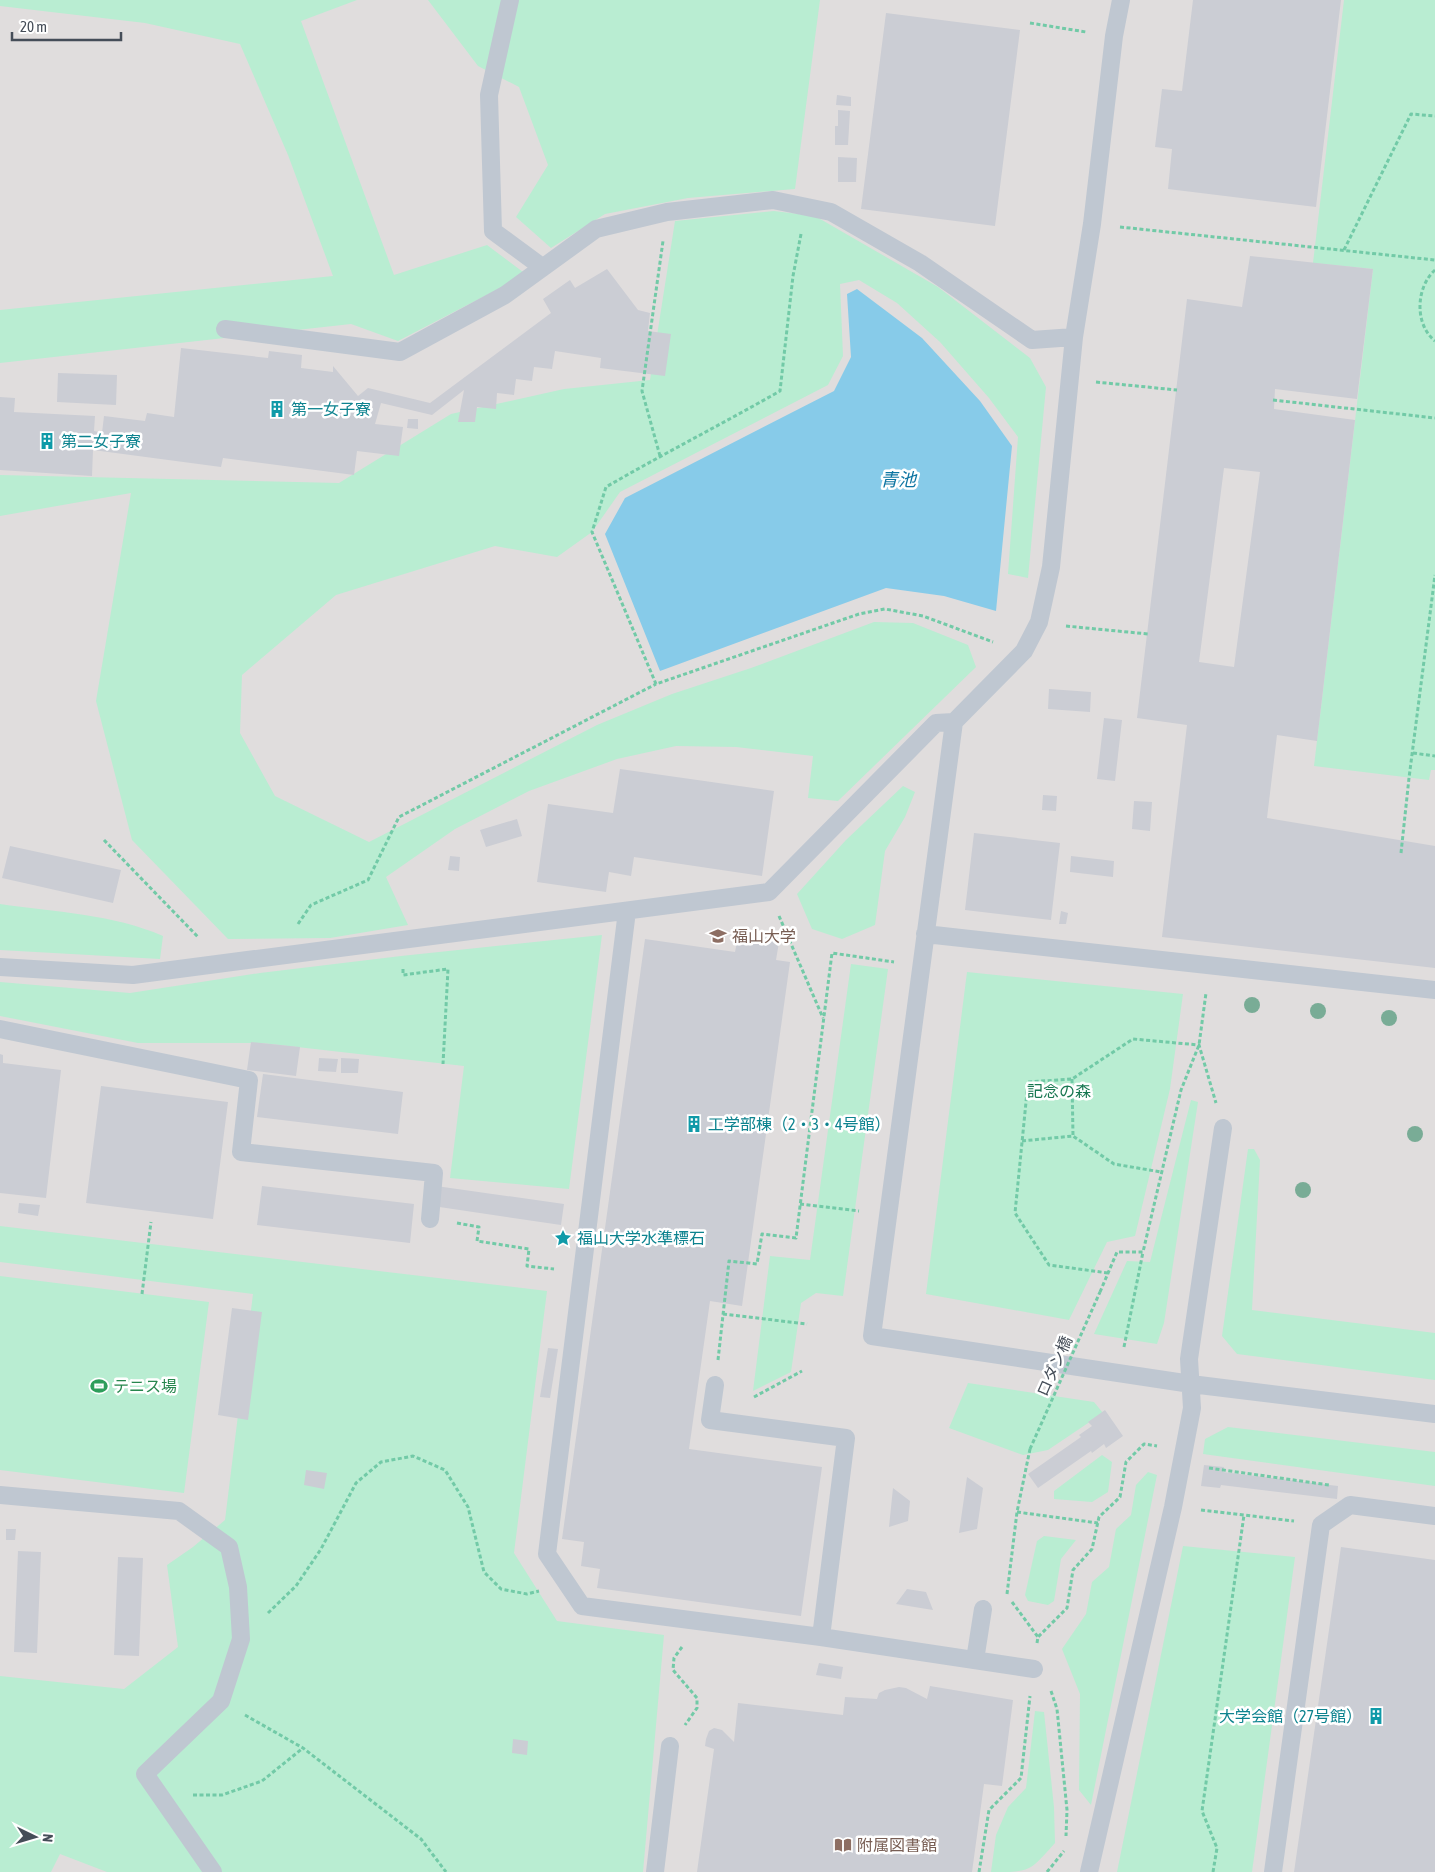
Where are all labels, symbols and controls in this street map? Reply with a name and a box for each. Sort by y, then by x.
scale bar [12,10,121,42]
text: 20 m [20,18,47,35]
building icon: 第一女子寮 [267,399,287,419]
place label: 第一女子寮 [291,400,371,418]
building icon: 第二女子寮 [37,431,57,451]
place label: 第二女子寮 [61,432,141,450]
water label: 青池 [880,469,918,490]
school or university icon: 福山大学 [708,926,728,946]
place label: 福山大学 [732,927,796,945]
park label: 記念の森 [1027,1082,1091,1100]
building icon: 工学部棟（2・3・4号館） [684,1114,704,1134]
place label: 工学部棟（2・3・4号館） [708,1115,891,1133]
place icon: 福山大学水準標石 [553,1228,573,1248]
place label: 福山大学水準標石 [577,1229,705,1247]
street label: ロダン橋 [1033,1333,1075,1399]
sports icon: テニス場 [89,1376,109,1396]
place label: テニス場 [113,1377,177,1395]
building icon: 大学会館（27号館） [1366,1706,1386,1726]
place label: 大学会館（27号館） [1219,1707,1362,1725]
north arrow [10,1812,60,1862]
text: N [40,1833,56,1843]
library icon: 附属図書館 [833,1835,853,1855]
place label: 附属図書館 [857,1836,937,1854]

